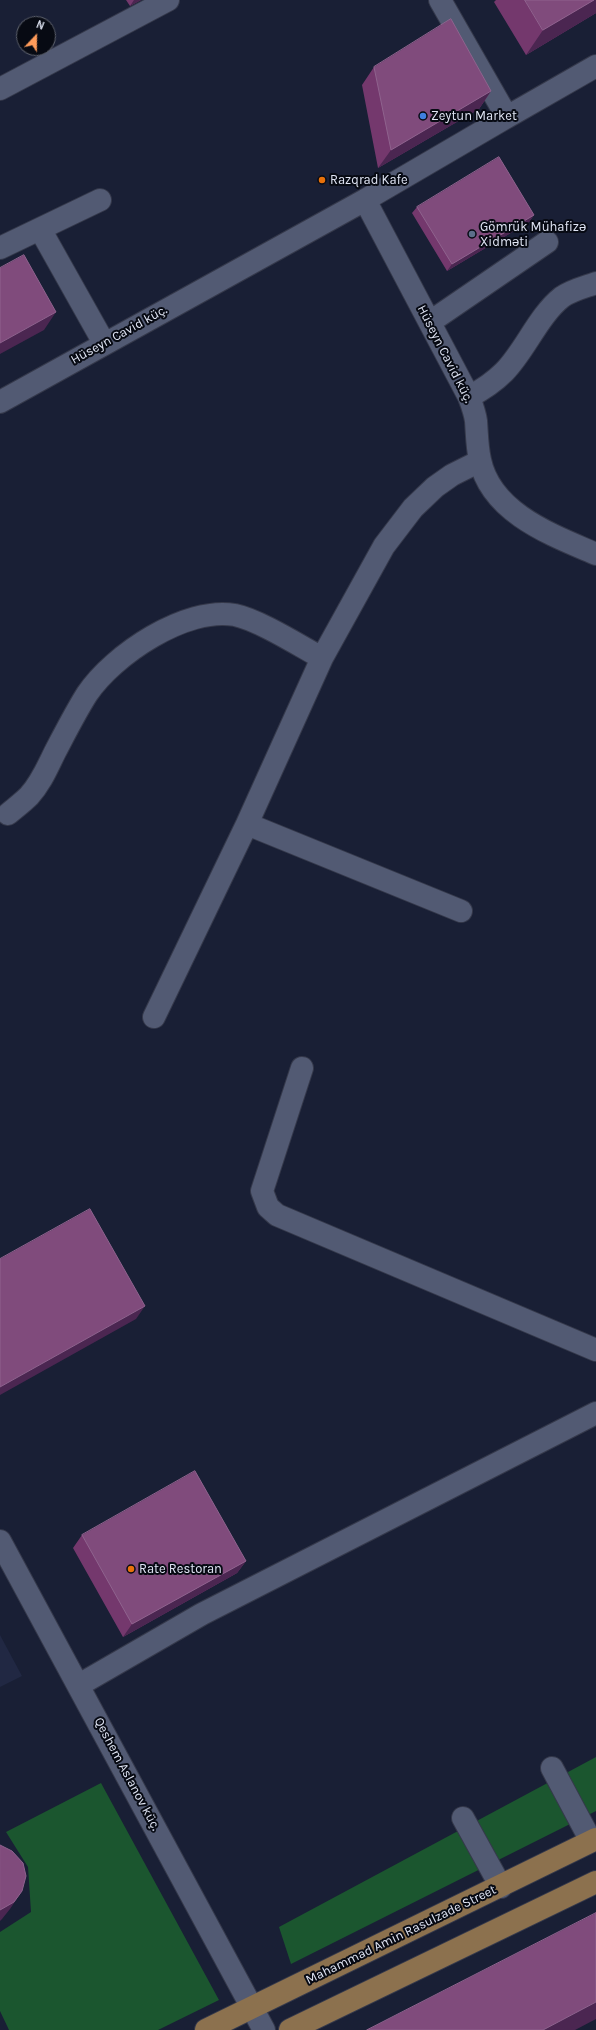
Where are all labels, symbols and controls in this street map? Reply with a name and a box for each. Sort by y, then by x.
north arrow [16,16,56,56]
text: N [34,18,46,33]
place label: Zeytun Market [431,108,517,124]
marker: Zeytun Market [418,111,428,121]
place label: Razqrad Kafe [330,172,408,188]
marker: Razqrad Kafe [317,175,327,185]
place label: Gömrük Mühafizə Xidməti [480,219,586,250]
marker: Gömrük Mühafizə Xidməti [467,229,477,239]
street label: Hüseyn Cavid küç. [68,302,170,368]
street label: Hüseyn Cavid küç. [414,303,476,405]
place label: Rate Restoran [139,1561,222,1577]
marker: Rate Restoran [126,1564,136,1574]
street label: Qeshem Aslanov küç. [91,1715,163,1833]
street label: Mahammad Amin Rasulzade Street [303,1882,499,1988]

